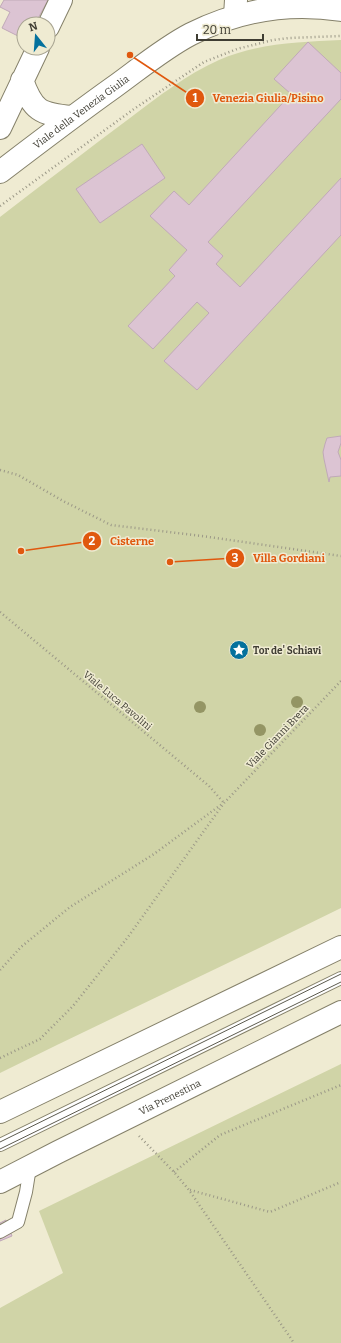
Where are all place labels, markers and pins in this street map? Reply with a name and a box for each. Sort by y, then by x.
callout: Venezia Giulia/Pisino [185,86,332,109]
callout: Cisterne [82,530,162,553]
callout: Villa Gordiani [225,546,333,569]
place icon: Tor de' Schiavi [228,639,250,661]
place label: Tor de' Schiavi [253,645,322,657]

